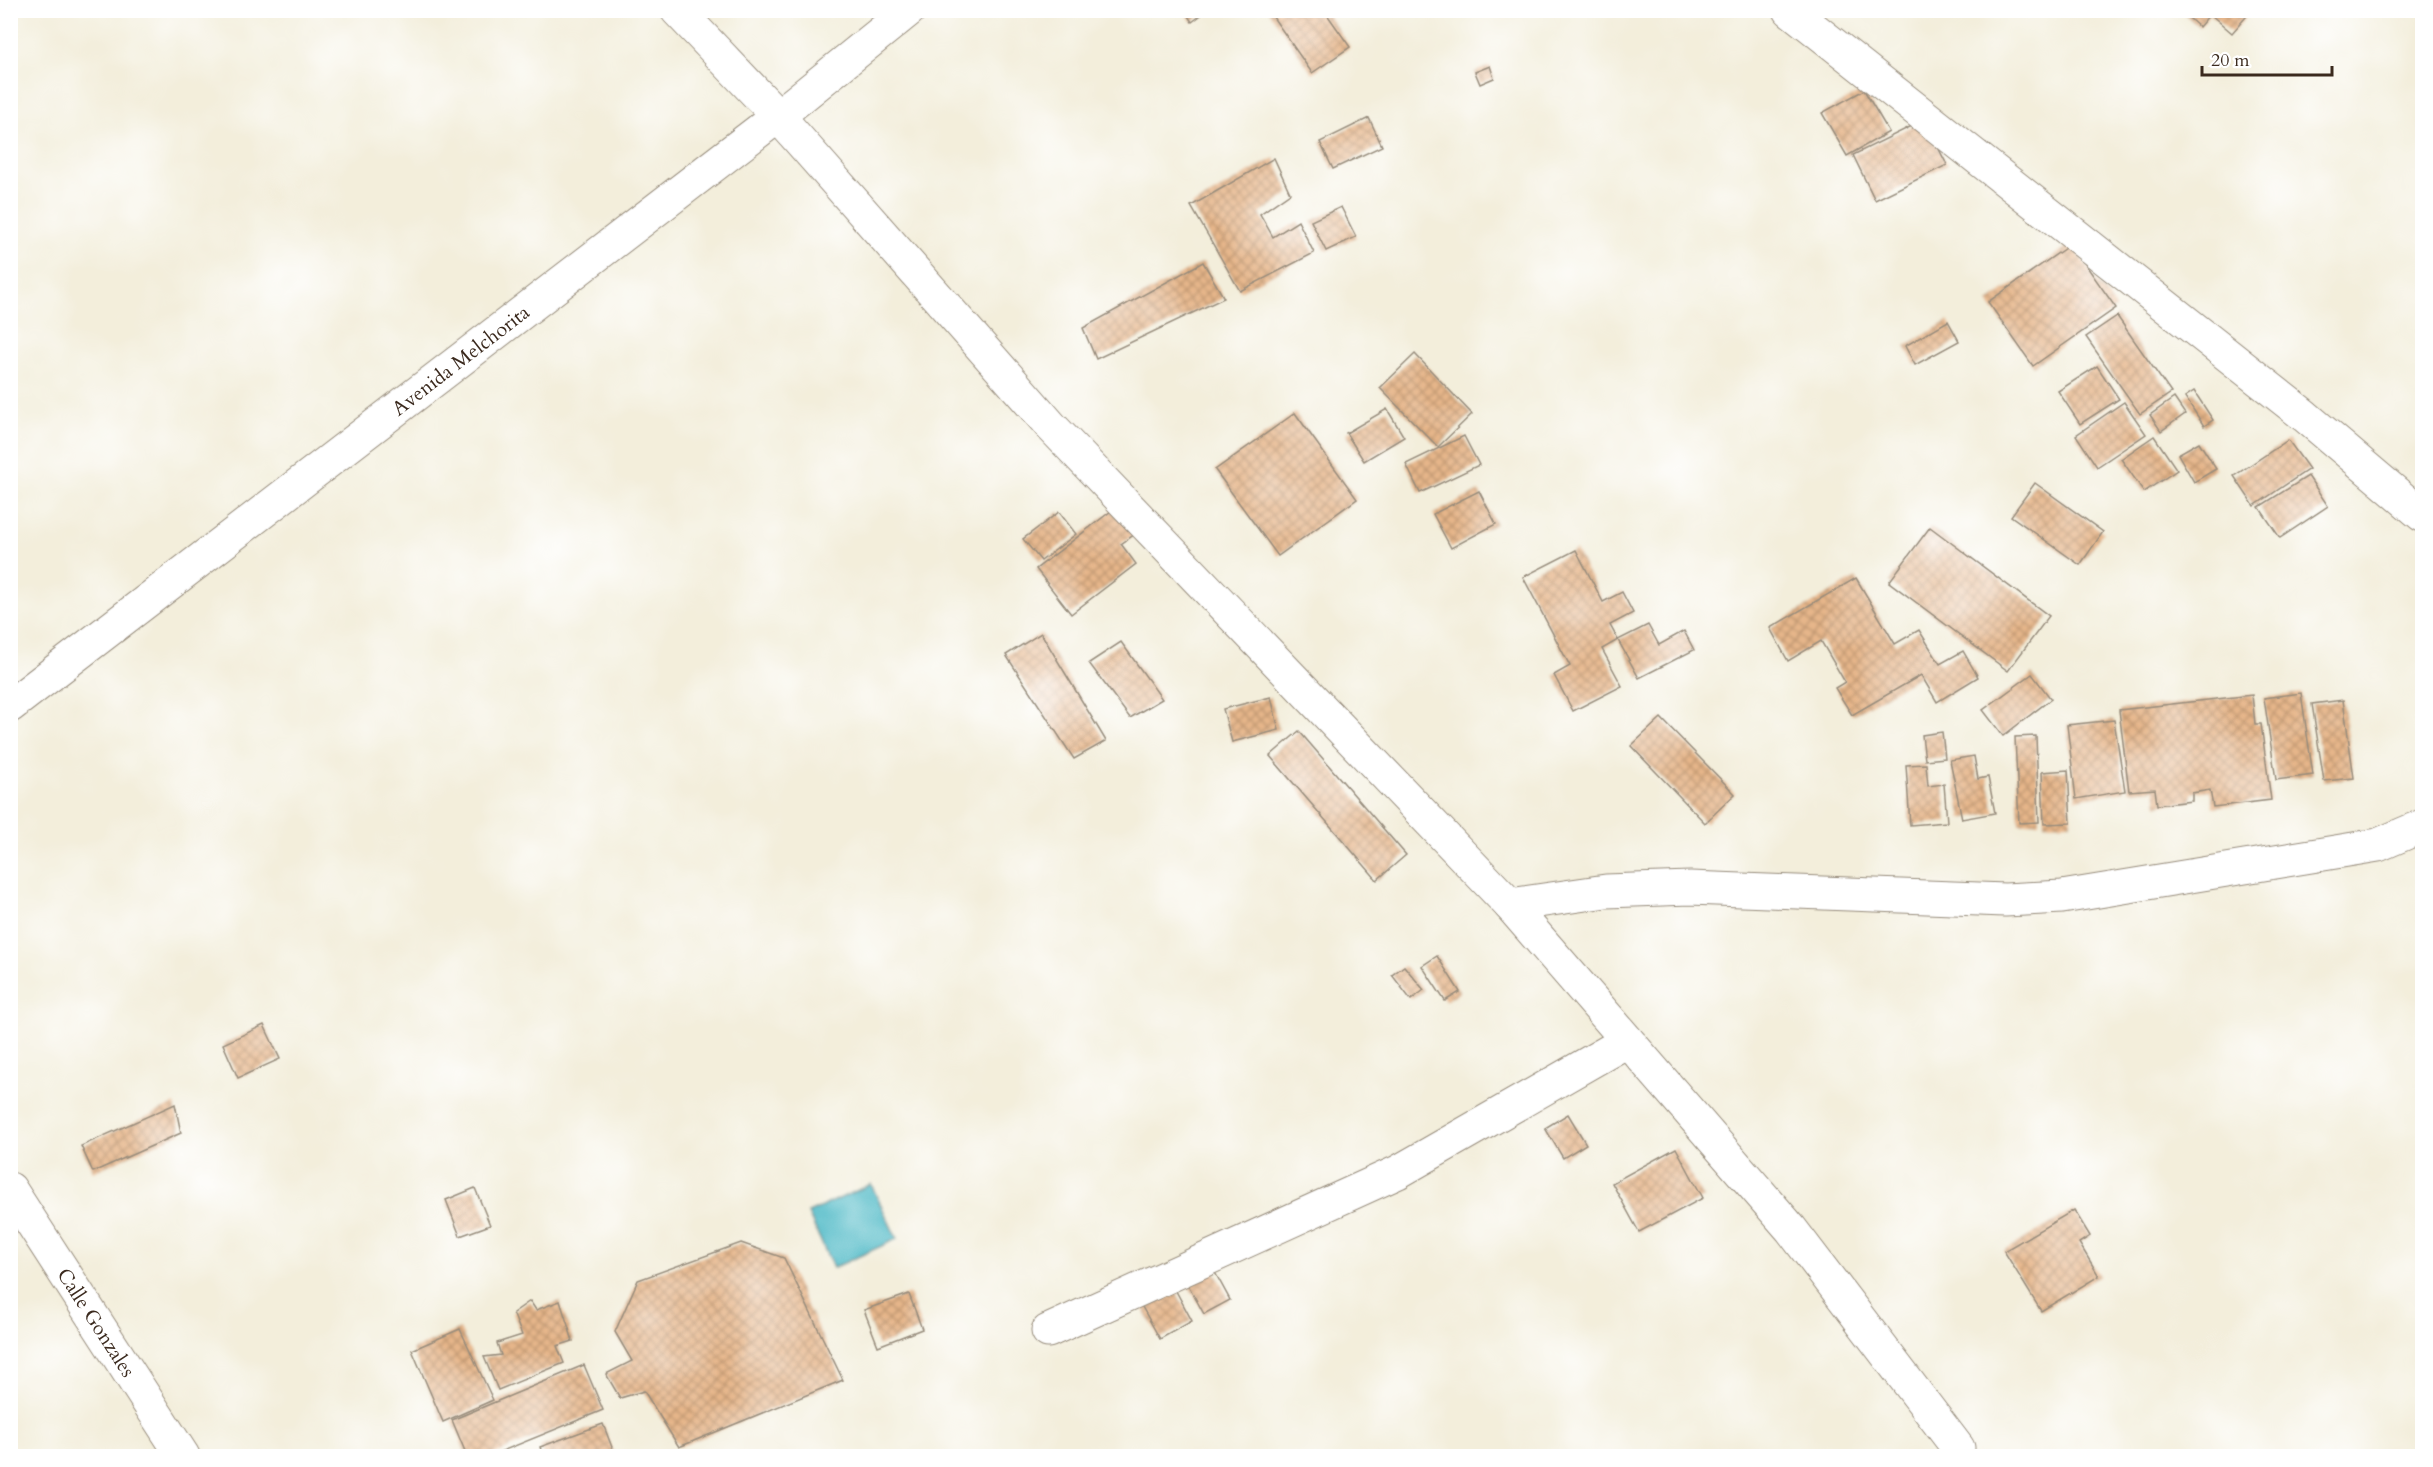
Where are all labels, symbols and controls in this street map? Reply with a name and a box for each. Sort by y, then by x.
scale bar [2202,39,2332,77]
text: 20 m [2211,48,2250,73]
street label: Avenida Melchorita [386,298,535,422]
street label: Calle Gonzales [51,1263,142,1382]

